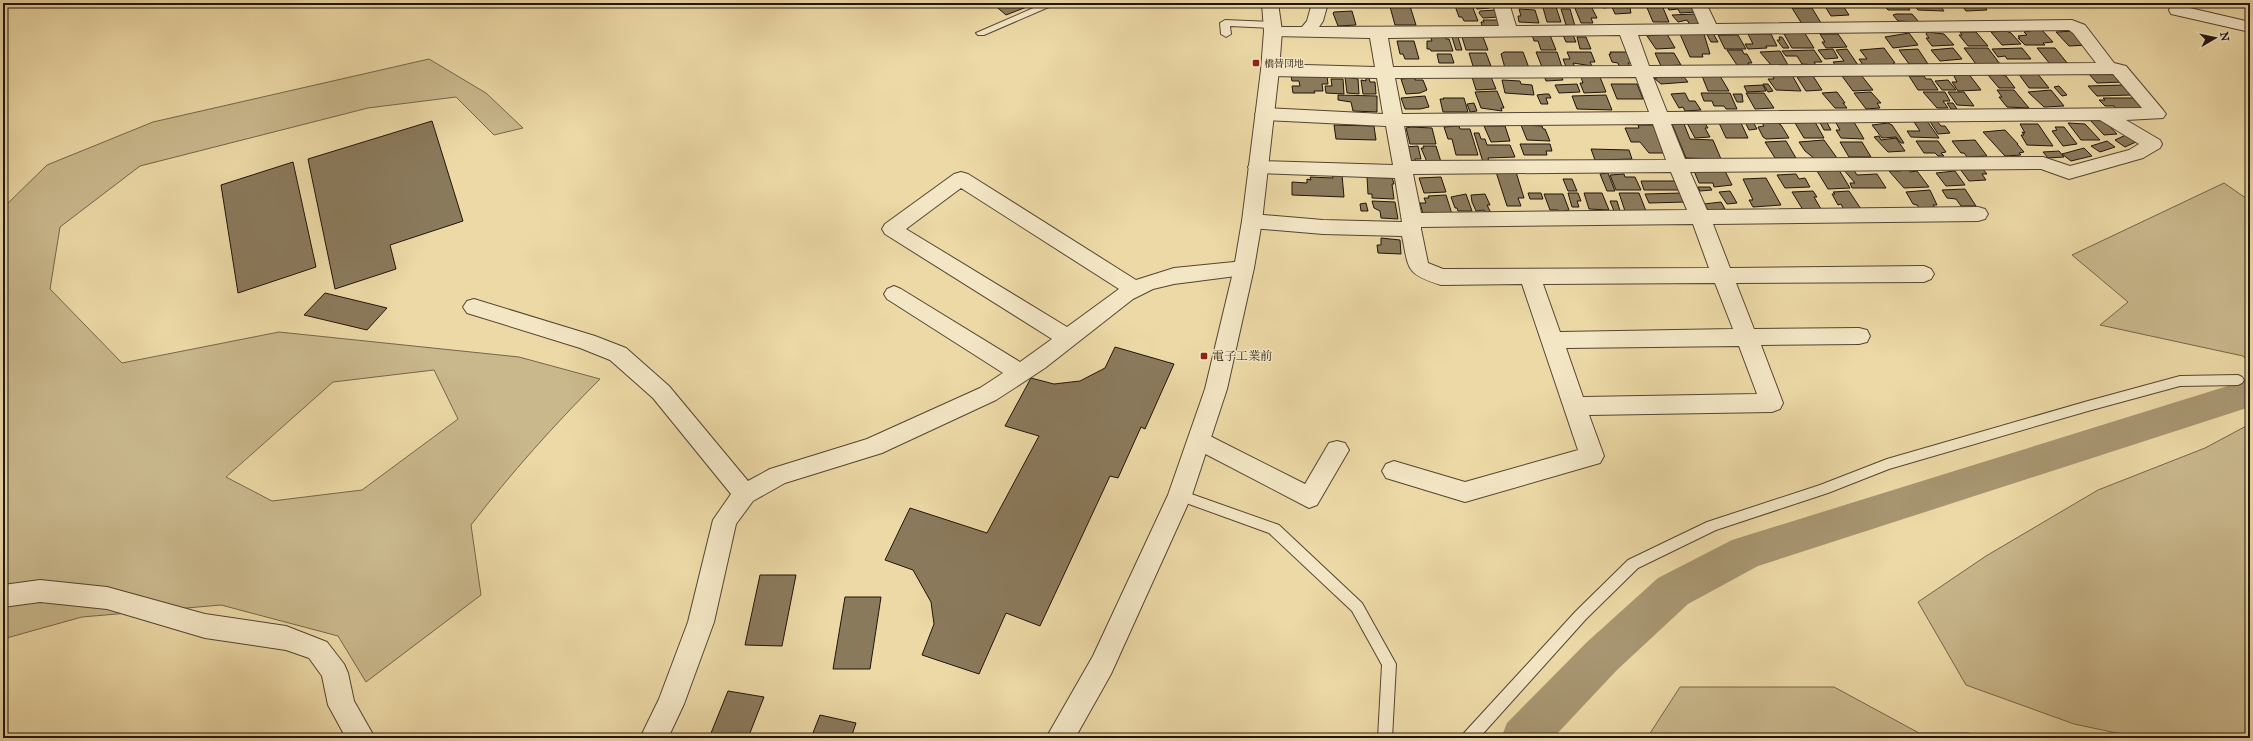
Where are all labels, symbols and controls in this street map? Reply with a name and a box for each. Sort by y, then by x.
north arrow [2195,18,2235,58]
text: N [2217,31,2232,43]
marker: 橋替団地 [1251,58,1261,68]
place label: 橋替団地 [1264,58,1304,70]
place label: 電子工業前 [1212,349,1272,363]
marker: 電子工業前 [1199,351,1209,361]

